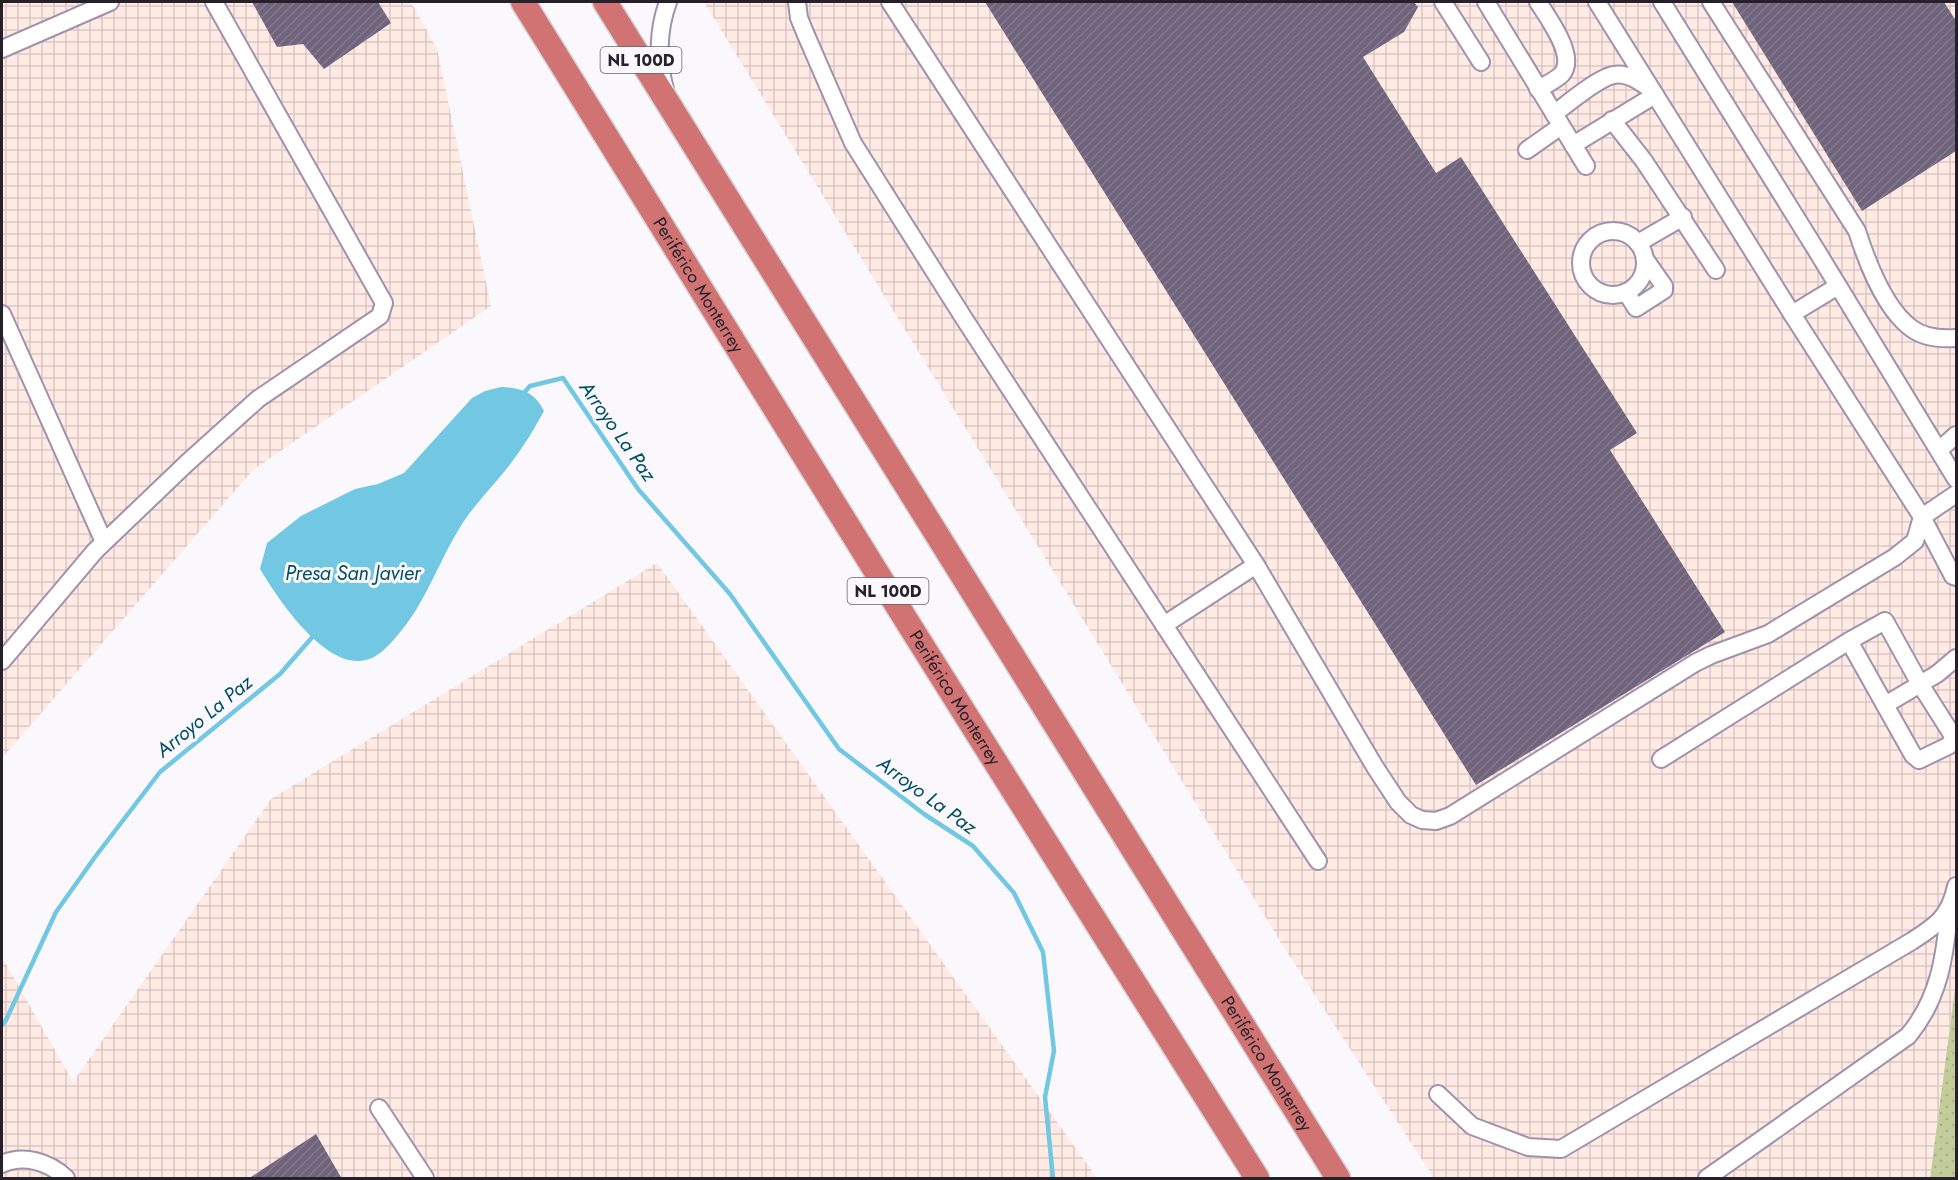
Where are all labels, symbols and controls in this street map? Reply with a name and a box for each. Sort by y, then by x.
road number: NL 100D [600,47,682,73]
street label: Periférico Monterrey [647,212,750,358]
water label: Arroyo La Paz [572,374,664,488]
water label: Presa San Javier [285,559,422,588]
road number: NL 100D [848,578,928,604]
street label: Periférico Monterrey [903,625,1007,770]
water label: Arroyo La Paz [149,668,260,765]
water label: Arroyo La Paz [870,749,983,842]
street label: Periférico Monterrey [1215,991,1319,1136]

